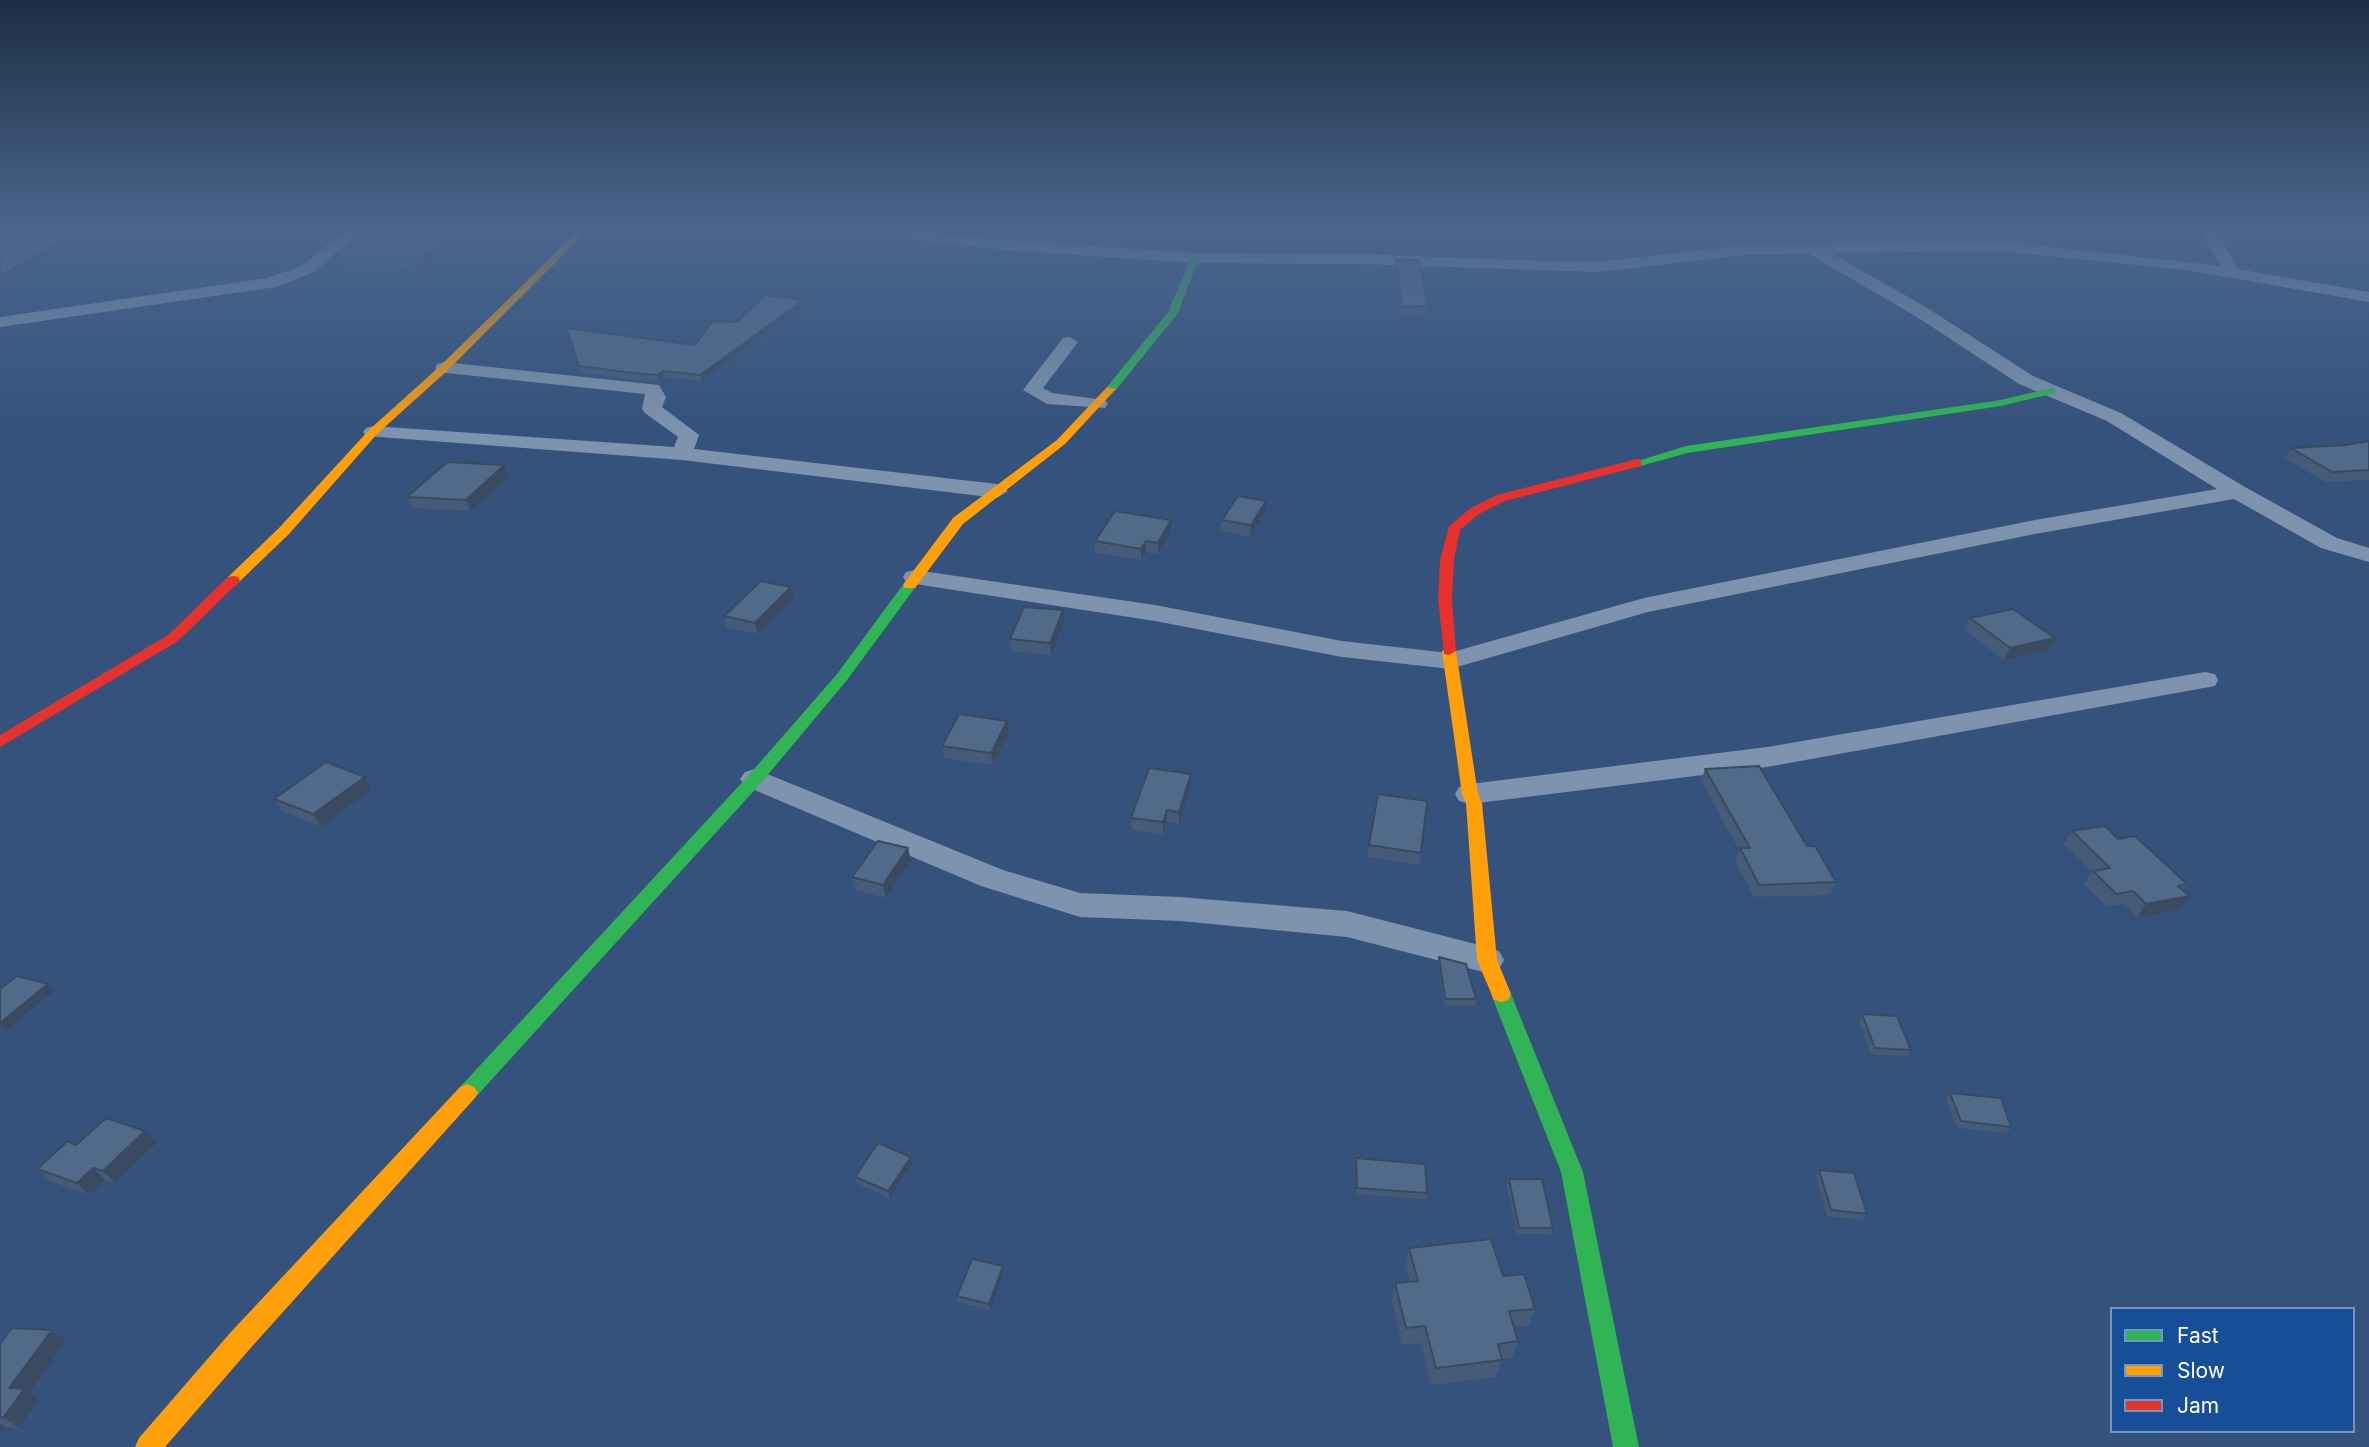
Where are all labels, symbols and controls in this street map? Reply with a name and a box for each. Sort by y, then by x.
legend [2110,1307,2355,1433]
text: Fast [2177,1323,2219,1348]
text: Slow [2177,1358,2225,1383]
text: Jam [2177,1393,2219,1418]

